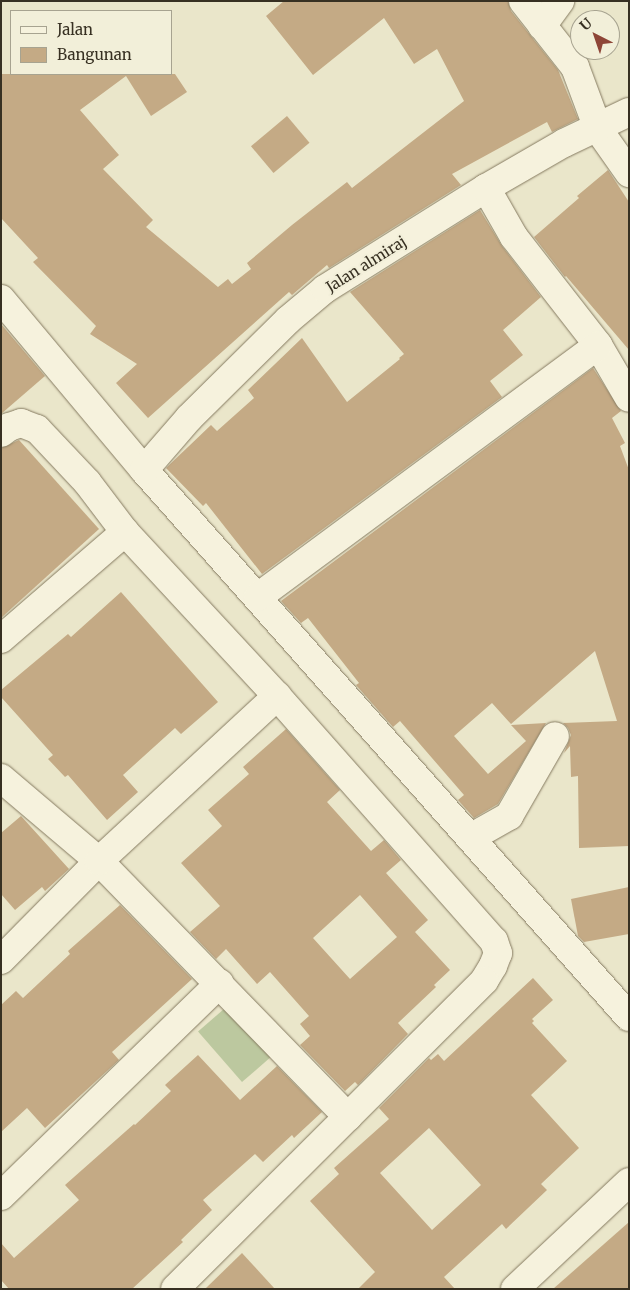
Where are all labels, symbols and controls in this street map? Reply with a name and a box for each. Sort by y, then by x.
legend [10,10,172,75]
north arrow [570,10,620,60]
text: U [576,14,596,35]
text: Jalan [57,20,93,39]
text: Bangunan [57,45,132,64]
street label: Jalan almiraj [323,232,409,296]

